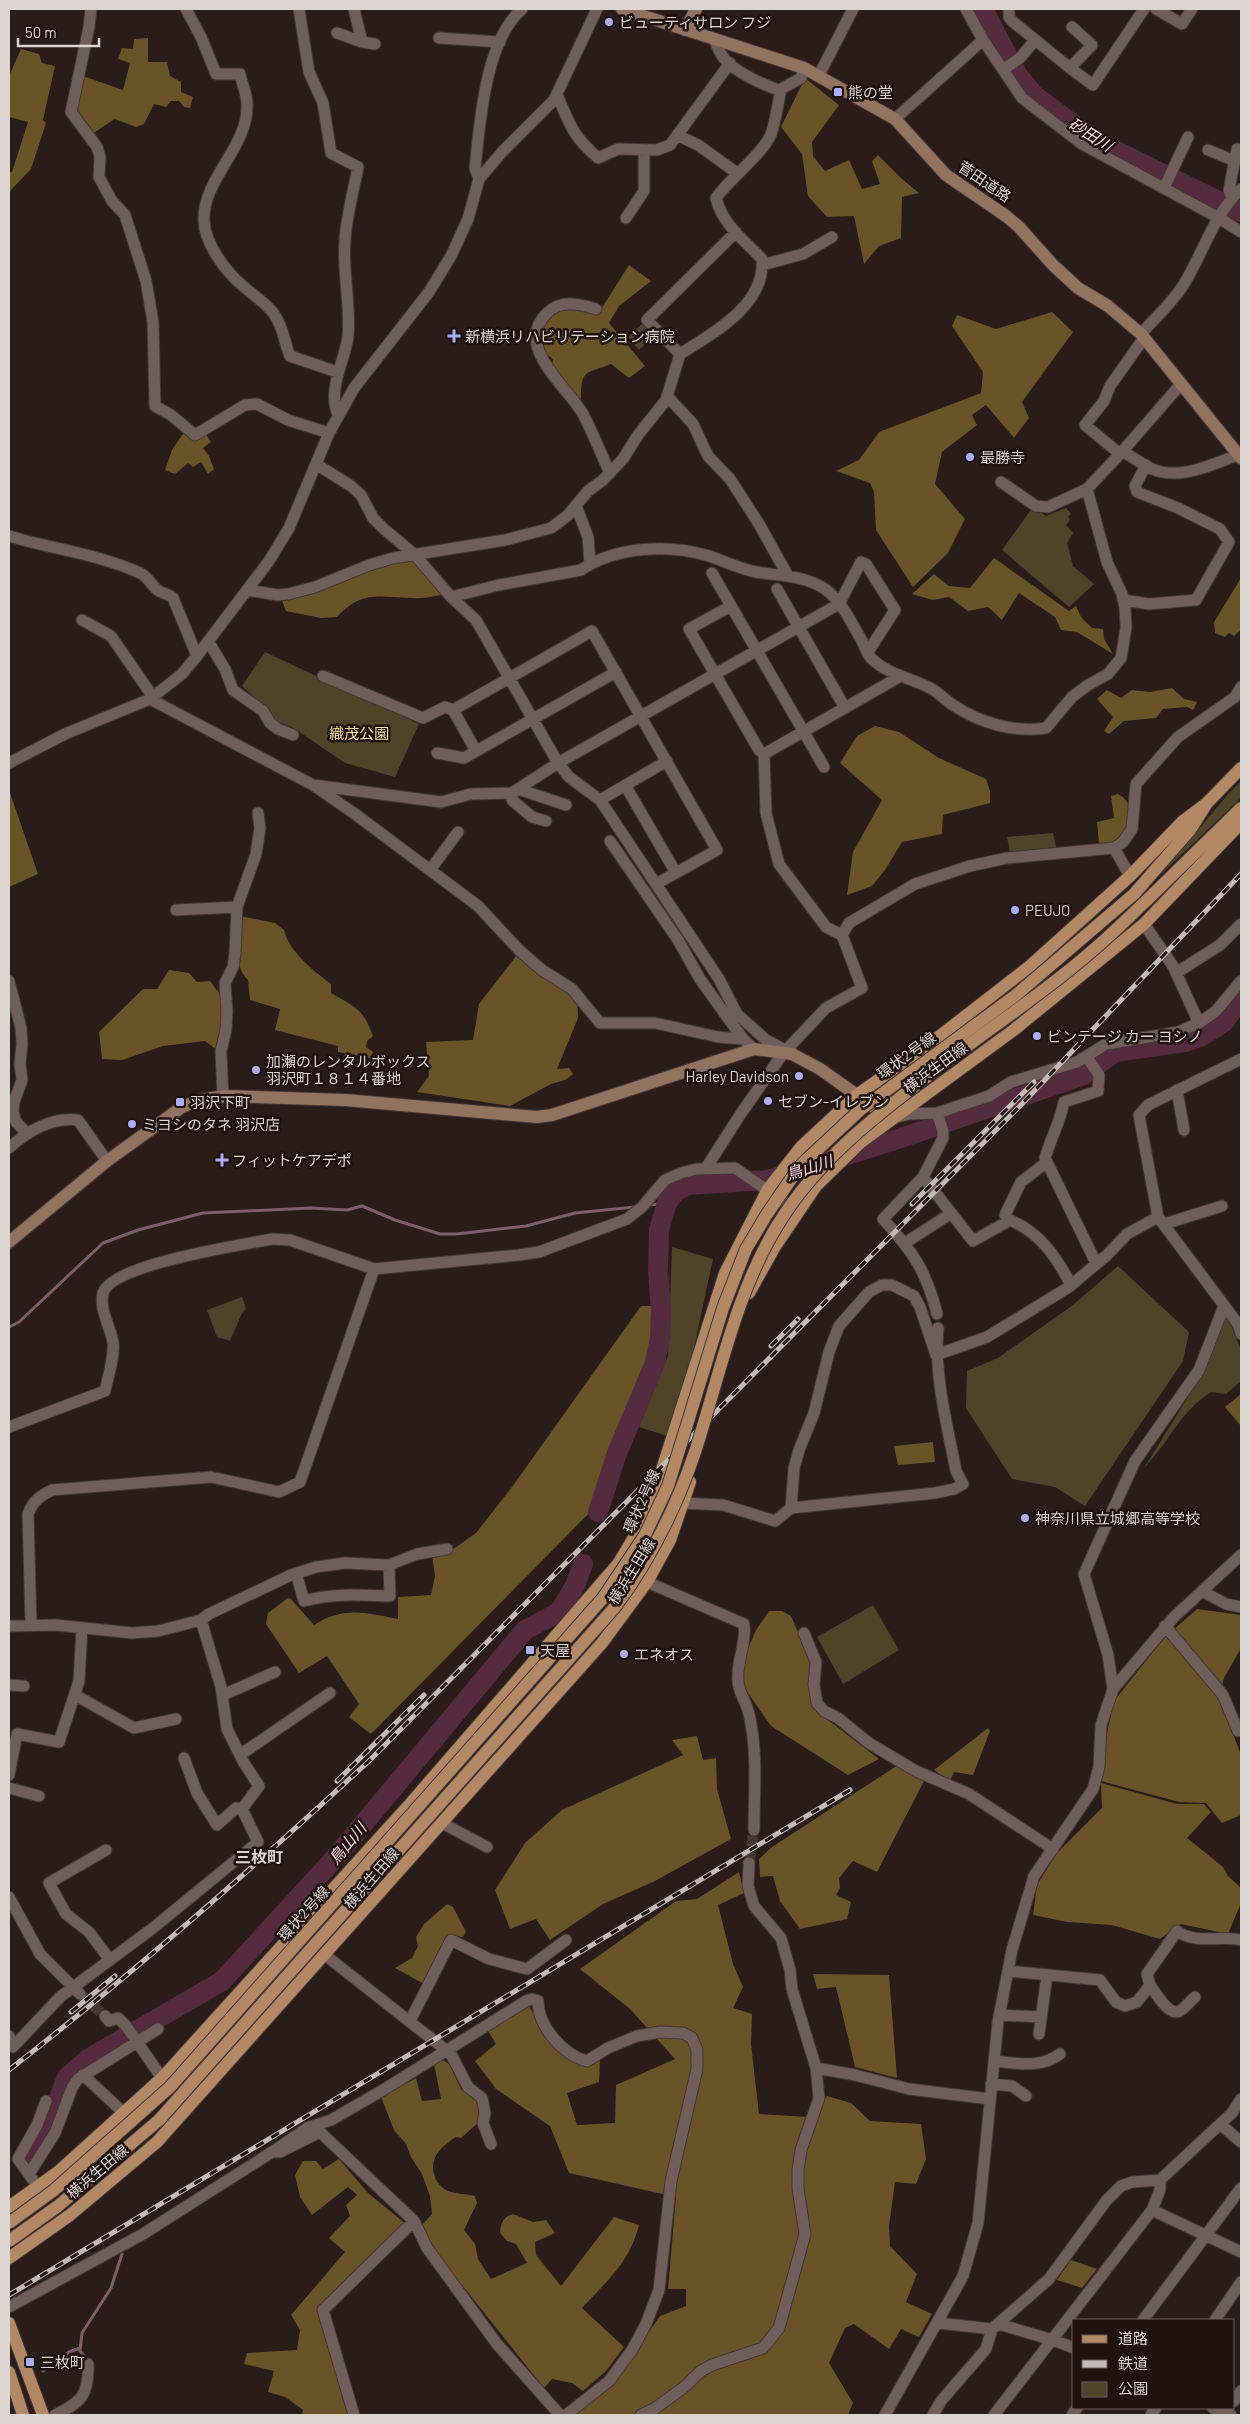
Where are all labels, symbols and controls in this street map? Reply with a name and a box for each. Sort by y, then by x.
place label: ビューティサロン フジ [619,13,771,31]
scale bar [18,15,99,47]
marker: ビューティサロン フジ [603,16,615,28]
text: 50 m [25,23,57,41]
place label: 熊の堂 [848,83,893,101]
marker: 熊の堂 [832,86,844,98]
water label: 砂田川 [1066,113,1118,156]
street label: 菅田道路 [955,157,1015,205]
place label: 新横浜リハビリテーション病院 [465,327,675,345]
marker: 新横浜リハビリテーション病院 [447,329,461,343]
place label: 最勝寺 [980,448,1025,466]
marker: 最勝寺 [964,451,976,463]
park label: 織茂公園 [329,724,389,742]
place label: PEUJO [1025,901,1070,919]
marker: PEUJO [1009,904,1021,916]
place label: ビンテージ カー ヨシノ [1047,1027,1203,1045]
street label: 環状2号線 [873,1028,939,1082]
marker: ビンテージ カー ヨシノ [1031,1030,1043,1042]
street label: 横浜生田線 [899,1038,971,1096]
place label: 加瀬のレンタルボックス 羽沢町１８１４番地 [266,1052,431,1087]
marker: 加瀬のレンタルボックス 羽沢町１８１４番地 [250,1064,262,1076]
place label: Harley Davidson [686,1067,789,1085]
marker: Harley Davidson [793,1070,805,1082]
place label: セブン-イレブン [778,1092,889,1110]
place label: 羽沢下町 [190,1093,250,1111]
marker: セブン-イレブン [762,1095,774,1107]
marker: 羽沢下町 [174,1096,186,1108]
place label: ミヨシのタネ 羽沢店 [142,1115,280,1133]
marker: ミヨシのタネ 羽沢店 [126,1118,138,1130]
water label: 鳥山川 [783,1150,837,1183]
place label: フィットケアデポ [232,1151,352,1169]
marker: フィットケアデポ [216,1154,228,1166]
street label: 環状2号線 [619,1466,663,1536]
place label: 神奈川県立城郷高等学校 [1035,1509,1200,1527]
marker: 神奈川県立城郷高等学校 [1019,1512,1031,1524]
street label: 横浜生田線 [603,1534,659,1608]
place label: 天屋 [540,1641,570,1659]
marker: 天屋 [524,1644,536,1656]
place label: エネオス [634,1645,694,1663]
marker: エネオス [618,1648,630,1660]
water label: 鳥山川 [324,1817,371,1867]
street label: 横浜生田線 [340,1844,402,1912]
district label: 三枚町 [235,1847,283,1866]
street label: 環状2号線 [274,1882,332,1944]
street label: 横浜生田線 [62,2140,132,2202]
legend [1072,2319,1235,2409]
text: 道路 [1118,2329,1148,2347]
place label: 三枚町 [40,2353,85,2371]
text: 鉄道 [1118,2354,1148,2372]
marker: 三枚町 [24,2356,36,2368]
text: 公園 [1118,2379,1148,2397]

